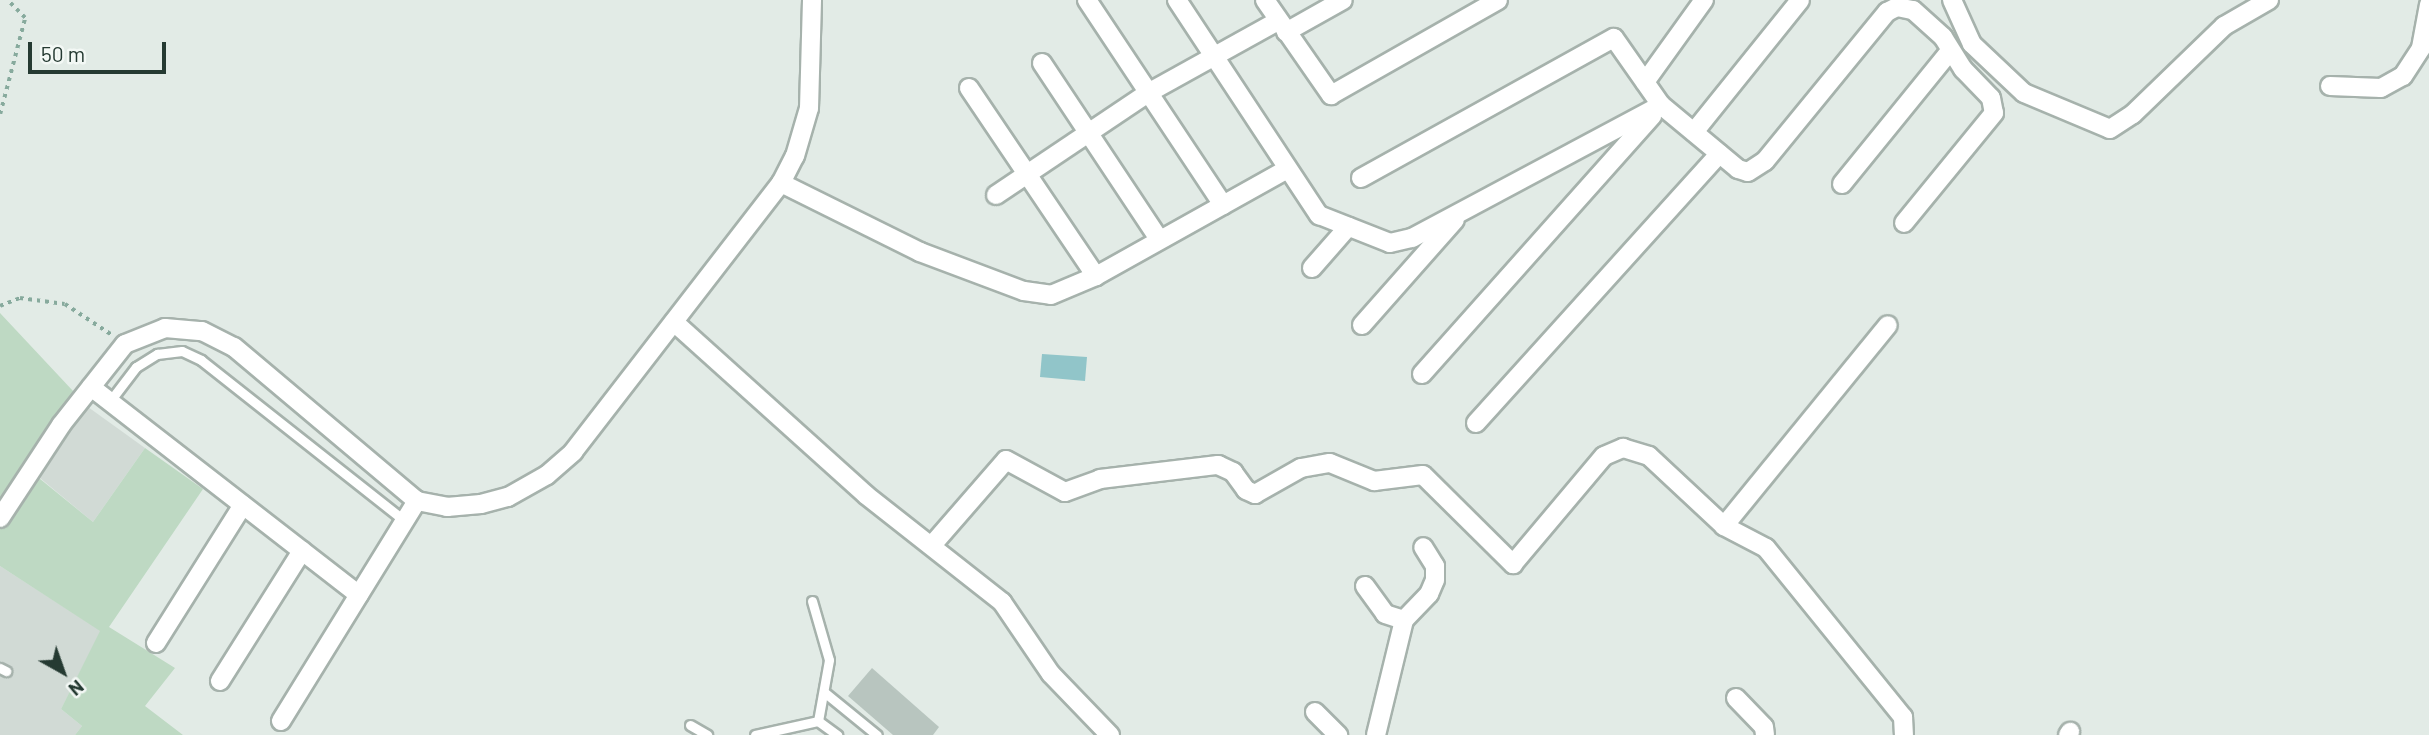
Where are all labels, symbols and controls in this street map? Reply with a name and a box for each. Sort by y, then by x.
scale bar [32,28,170,72]
text: 50 m [41,41,85,66]
north arrow [28,637,98,707]
text: N [65,676,89,701]

